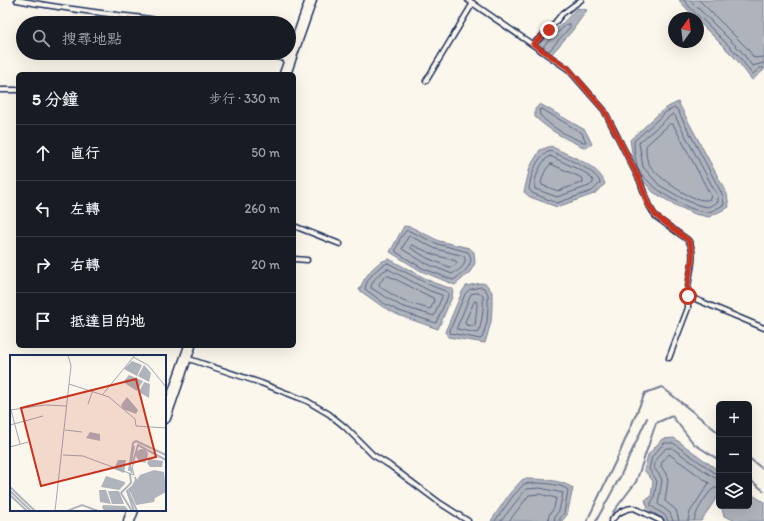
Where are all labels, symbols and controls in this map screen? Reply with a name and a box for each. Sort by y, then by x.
north arrow [668,12,704,48]
search box [16,16,296,60]
route end [540,21,558,39]
icon: search [30,27,52,49]
text: 搜尋地點 [62,30,122,48]
text: 5 分鐘 [32,89,79,109]
text: 步行 · 330 m [209,91,280,106]
icon: ahead [32,142,54,164]
text: 直行 [70,144,100,162]
text: 50 m [251,145,280,160]
icon: left [32,198,54,220]
text: 左轉 [70,200,100,218]
text: 260 m [244,201,280,216]
icon: right [32,254,54,276]
text: 右轉 [70,256,100,274]
text: 20 m [251,257,280,272]
route start [679,287,697,305]
icon: arrive [32,310,54,332]
text: 抵達目的地 [70,312,145,330]
inset map [10,355,166,511]
map controls [716,401,752,509]
button: + [716,401,752,437]
button: − [716,437,752,473]
button: layers [716,473,752,509]

